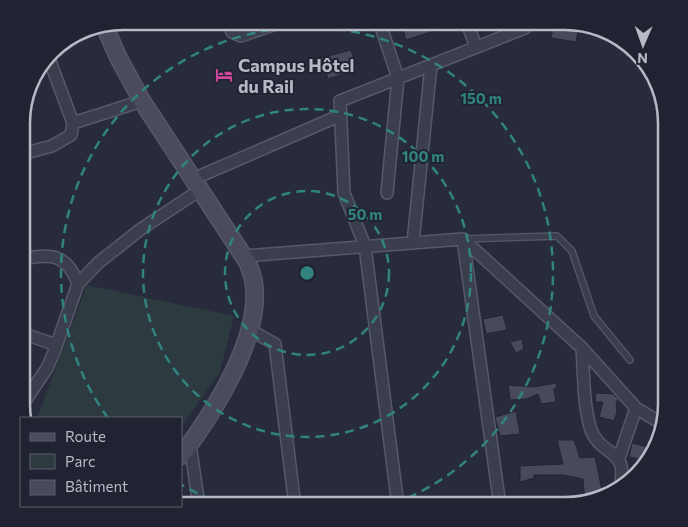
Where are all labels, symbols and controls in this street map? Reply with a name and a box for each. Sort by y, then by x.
north arrow [618,20,668,70]
text: N [637,50,648,67]
place label: Campus Hôtel du Rail [238,54,354,97]
hotel icon: Campus Hôtel du Rail [214,65,234,85]
text: 150 m [460,89,502,107]
text: 100 m [402,147,444,165]
text: 50 m [348,205,382,223]
centre of rings [298,264,316,282]
legend [20,417,182,507]
text: Route [65,427,106,445]
text: Parc [65,452,95,470]
text: Bâtiment [65,477,128,495]

